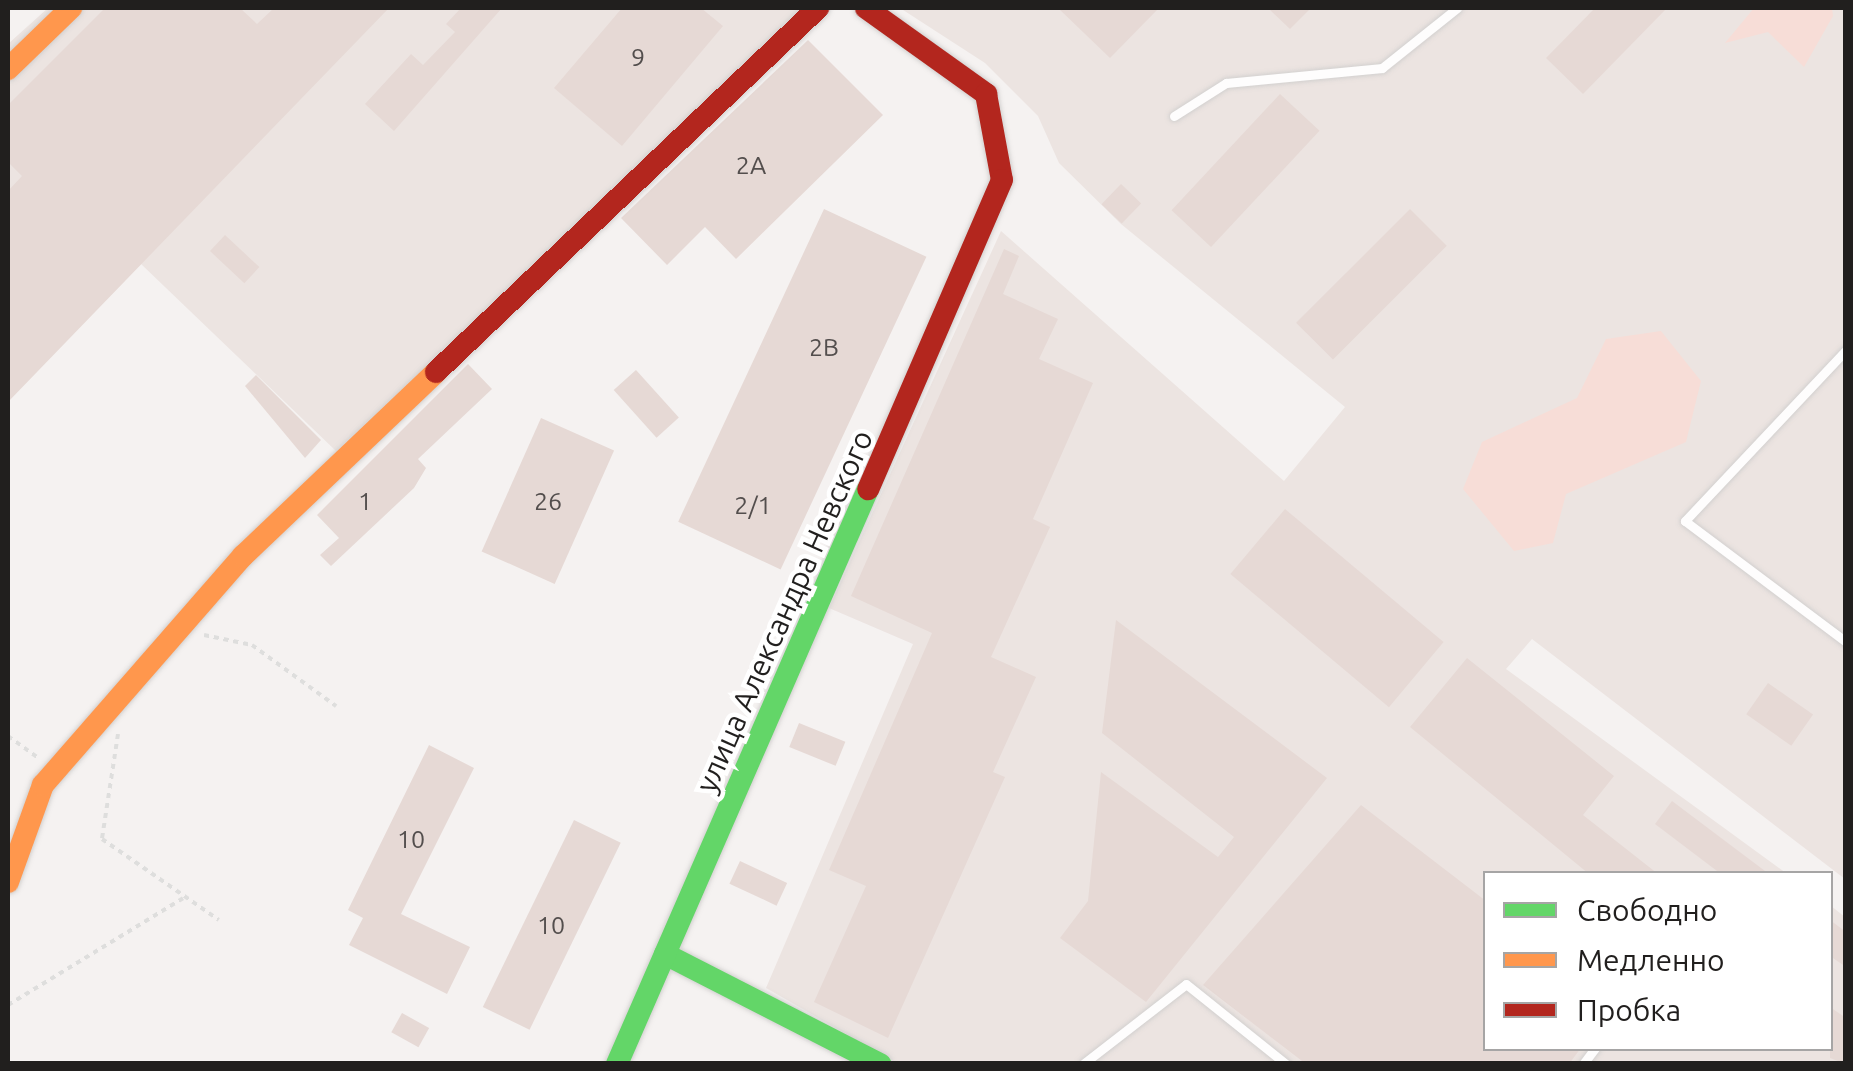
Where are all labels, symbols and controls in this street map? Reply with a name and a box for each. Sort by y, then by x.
house number: 9 [631,42,645,72]
house number: 2А [736,150,766,180]
house number: 2В [809,332,839,362]
street label: улица Александра Невского [688,424,880,798]
house number: 1 [358,486,372,516]
house number: 26 [534,486,562,516]
house number: 2/1 [734,490,772,520]
house number: 10 [397,824,425,854]
legend [1483,871,1833,1051]
text: Свободно [1577,893,1717,927]
house number: 10 [537,910,565,940]
text: Медленно [1577,943,1725,977]
text: Пробка [1577,993,1681,1027]

